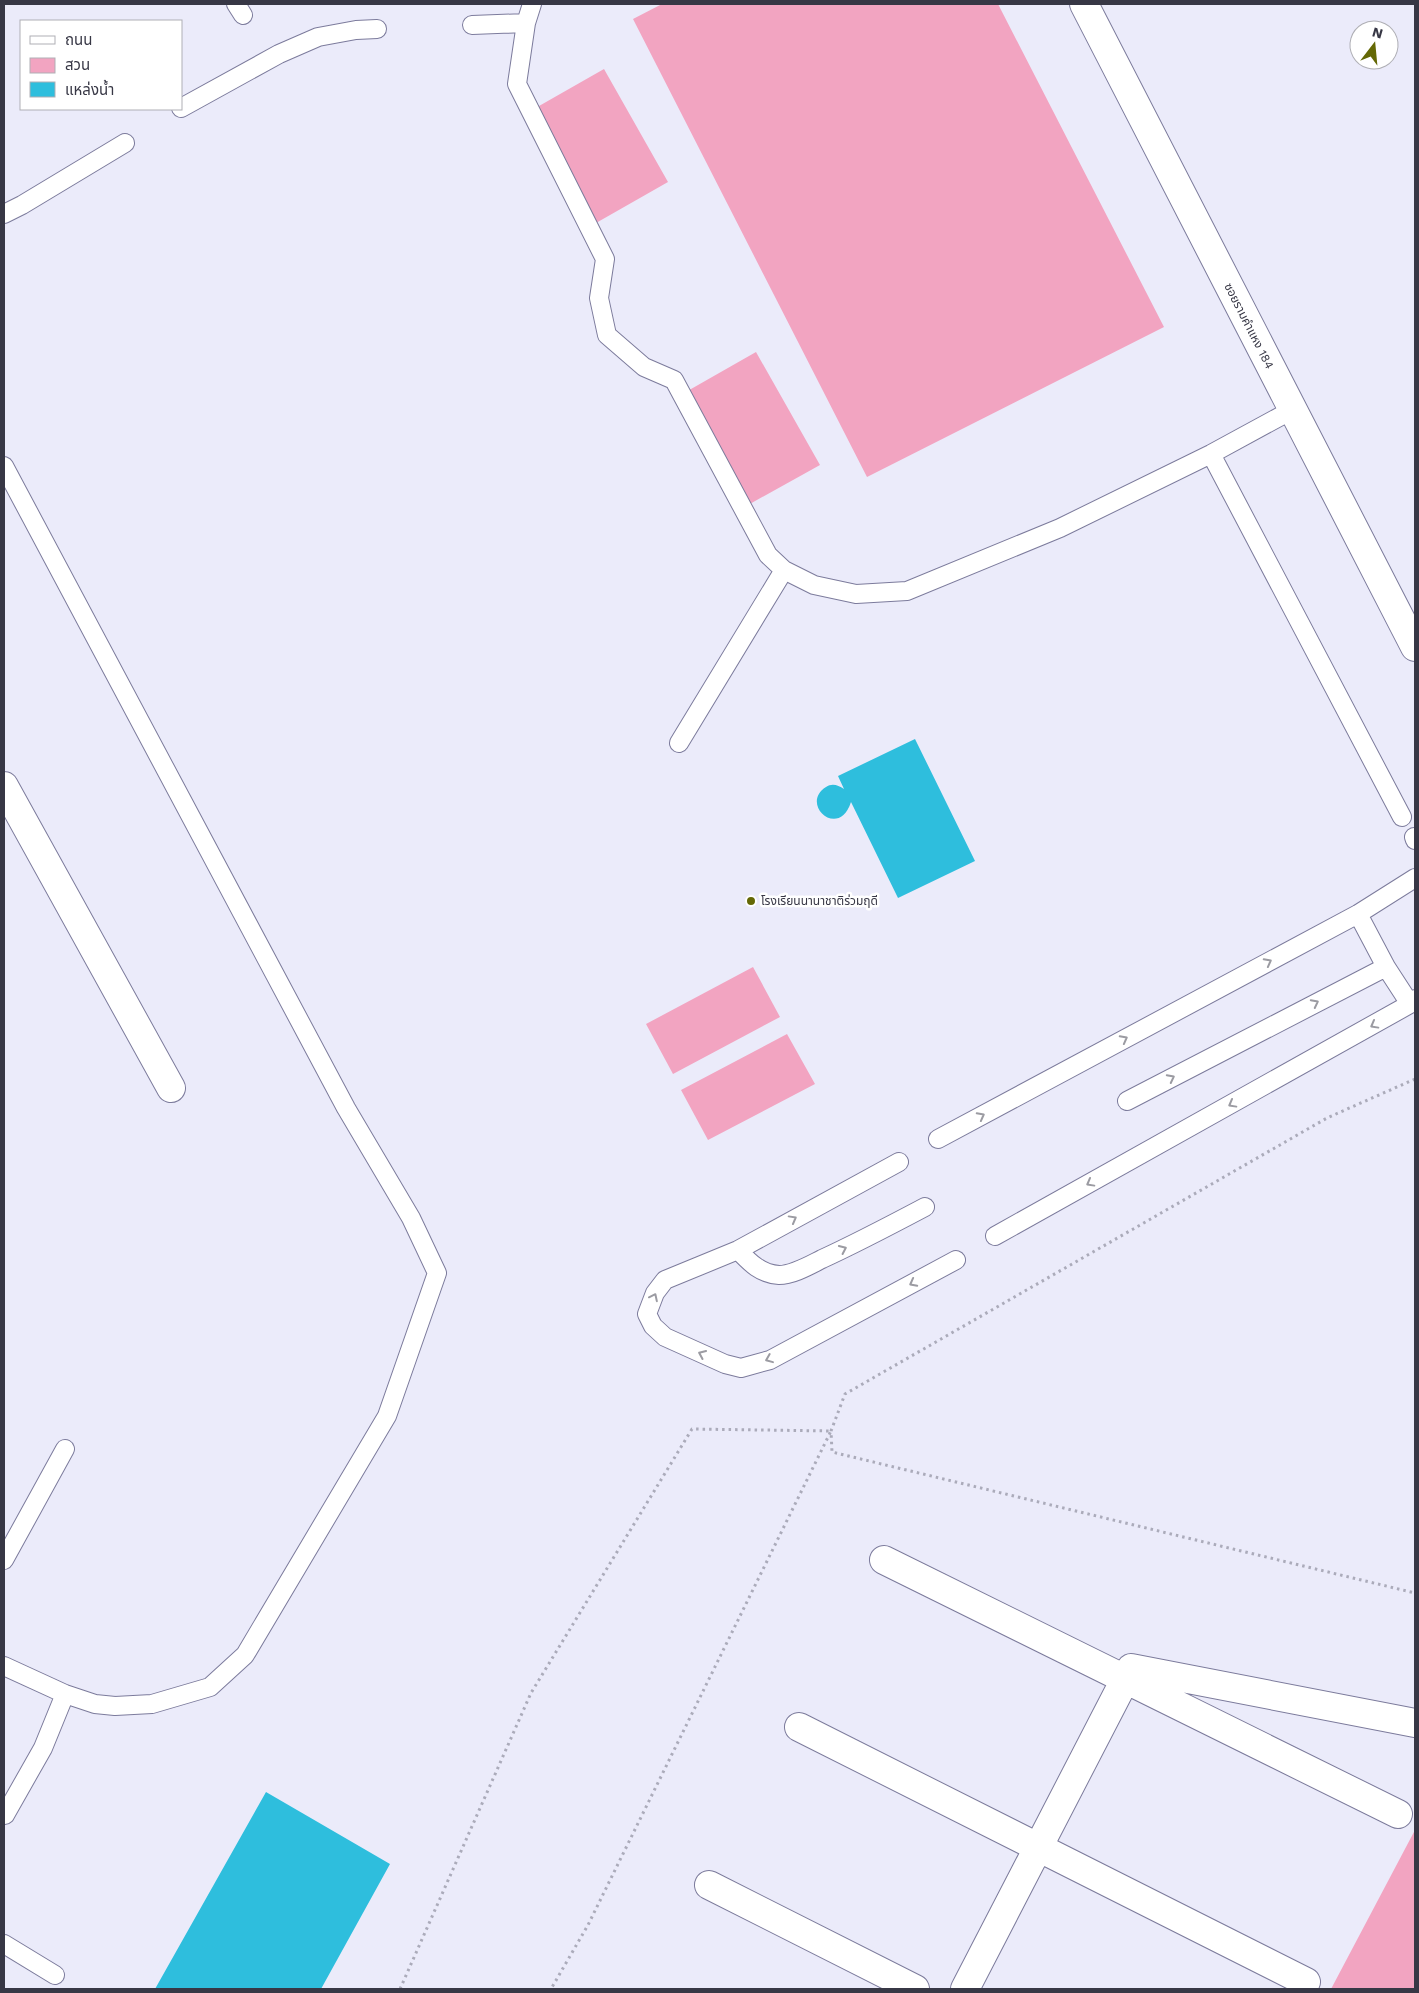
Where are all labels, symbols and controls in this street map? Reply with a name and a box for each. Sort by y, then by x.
legend [20,20,182,110]
north arrow [1349,20,1399,70]
text: N [1370,23,1385,42]
text: ถนน [65,31,92,49]
text: สวน [65,56,90,74]
text: แหล่งน้ำ [65,79,114,99]
street label: ซอยรามคำแหง 184 [1221,281,1277,371]
place label: โรงเรียนนานาชาติร่วมฤดี [761,894,878,908]
marker: โรงเรียนนานาชาติร่วมฤดี [745,895,757,907]
one-way arrow [1262,958,1271,968]
one-way arrow [1310,999,1319,1009]
one-way arrow [1370,1018,1379,1028]
one-way arrow [1119,1035,1128,1045]
one-way arrow [1165,1074,1174,1084]
one-way arrow [1228,1098,1237,1108]
one-way arrow [976,1112,985,1122]
one-way arrow [1086,1177,1095,1187]
one-way arrow [788,1216,797,1226]
one-way arrow [838,1245,847,1256]
one-way arrow [909,1277,918,1287]
one-way arrow [648,1293,658,1302]
one-way arrow [698,1350,707,1361]
one-way arrow [765,1353,774,1363]

